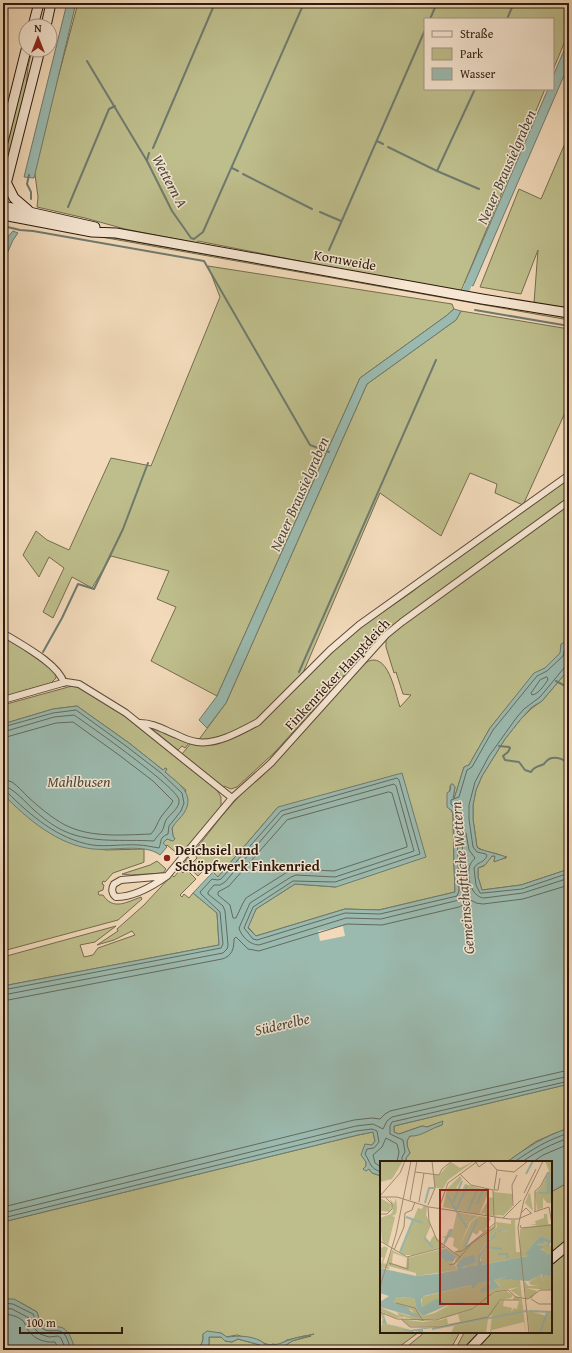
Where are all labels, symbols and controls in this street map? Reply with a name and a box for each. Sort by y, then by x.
north arrow [18,18,58,58]
legend [424,18,554,90]
text: N [34,20,42,36]
text: Straße [460,25,494,42]
text: Park [460,45,484,62]
text: Wasser [460,65,496,82]
water label: Neuer Brausielgraben [471,106,541,228]
water label: Wettern A [147,151,193,211]
street label: Kornweide [312,245,378,275]
water label: Neuer Brausielgraben [264,433,334,555]
street label: Finkenrieker Hauptdeich [280,614,394,734]
water label: Mahlbusen [47,771,111,792]
water label: Gemeinschaftliche Wettern [445,800,479,955]
place label: Deichsiel und Schöpfwerk Finkenried [175,840,320,876]
marker: Deichsiel und Schöpfwerk Finkenried [162,853,172,863]
water label: Süderelbe [252,1007,312,1041]
inset map [380,1161,552,1333]
scale bar [20,1309,122,1335]
text: 100 m [26,1314,56,1331]

